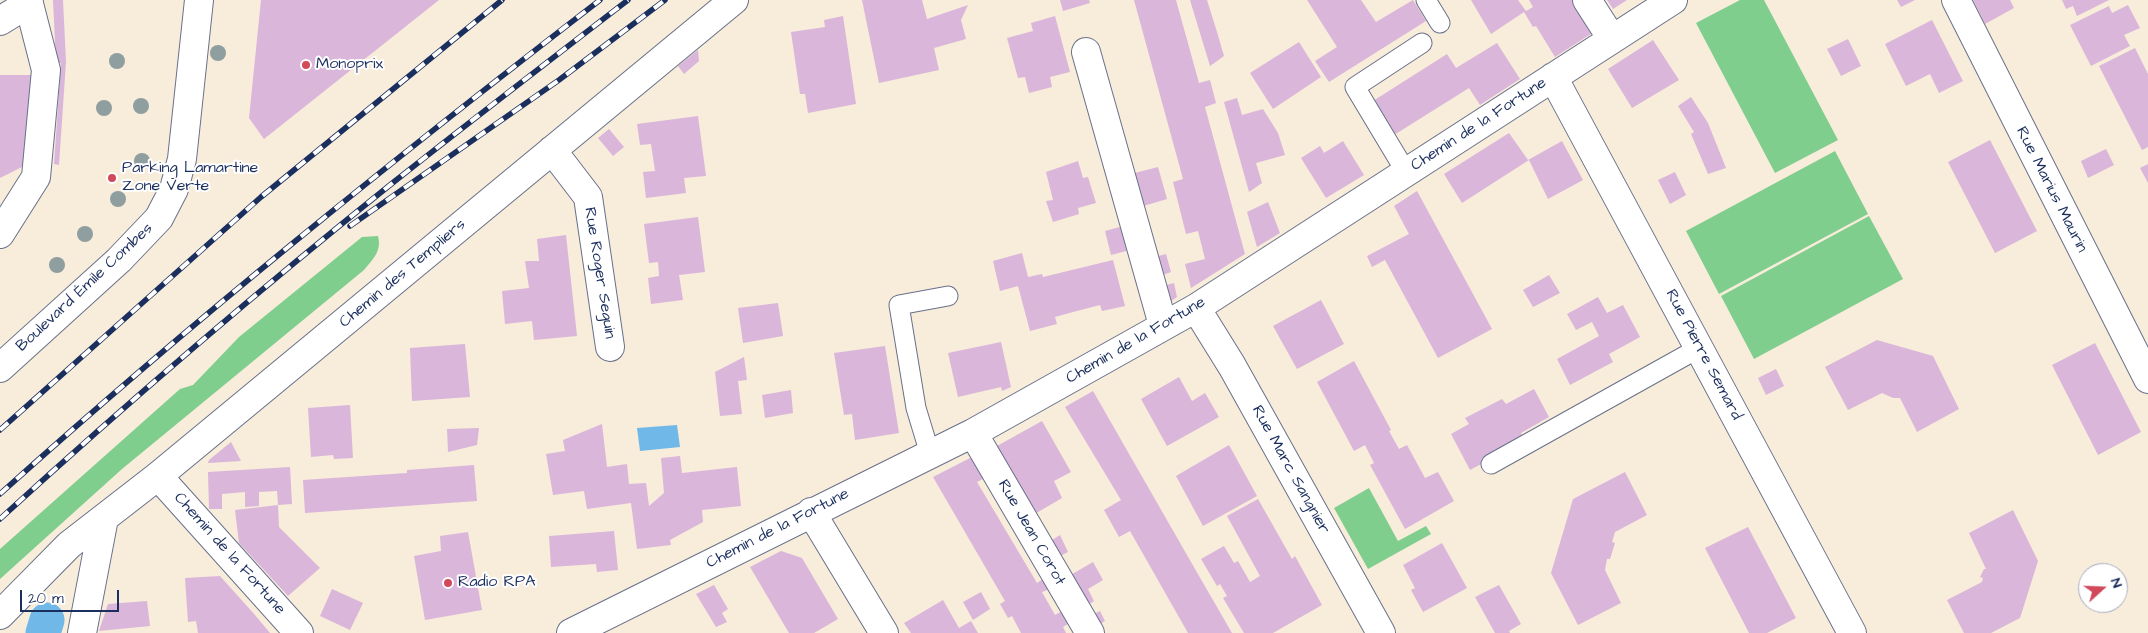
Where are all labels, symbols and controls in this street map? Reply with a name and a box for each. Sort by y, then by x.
place label: Monoprix [316,55,383,75]
marker: Monoprix [300,59,312,71]
street label: Chemin de la Fortune [1408,74,1550,176]
street label: Rue Marius Maurin [2011,124,2091,256]
place label: Parking Lamartine Zone Verte [122,159,258,197]
marker: Parking Lamartine Zone Verte [106,172,118,184]
street label: Rue Roger Seguin [579,206,619,340]
street label: Chemin des Templiers [336,216,470,332]
street label: Boulevard Émile Combes [13,220,157,356]
street label: Rue Pierre Semard [1660,286,1746,424]
street label: Chemin de la Fortune [1063,293,1209,389]
street label: Rue Marc Sangnier [1247,402,1333,538]
street label: Rue Jean Corot [993,477,1069,589]
street label: Chemin de la Fortune [703,485,853,573]
street label: Chemin de la Fortune [169,489,289,619]
north arrow [2078,563,2128,613]
place label: Radio RPA [458,573,535,593]
text: N [2105,576,2127,591]
marker: Radio RPA [442,577,454,589]
scale bar [22,580,121,612]
text: 20 m [28,588,64,609]

